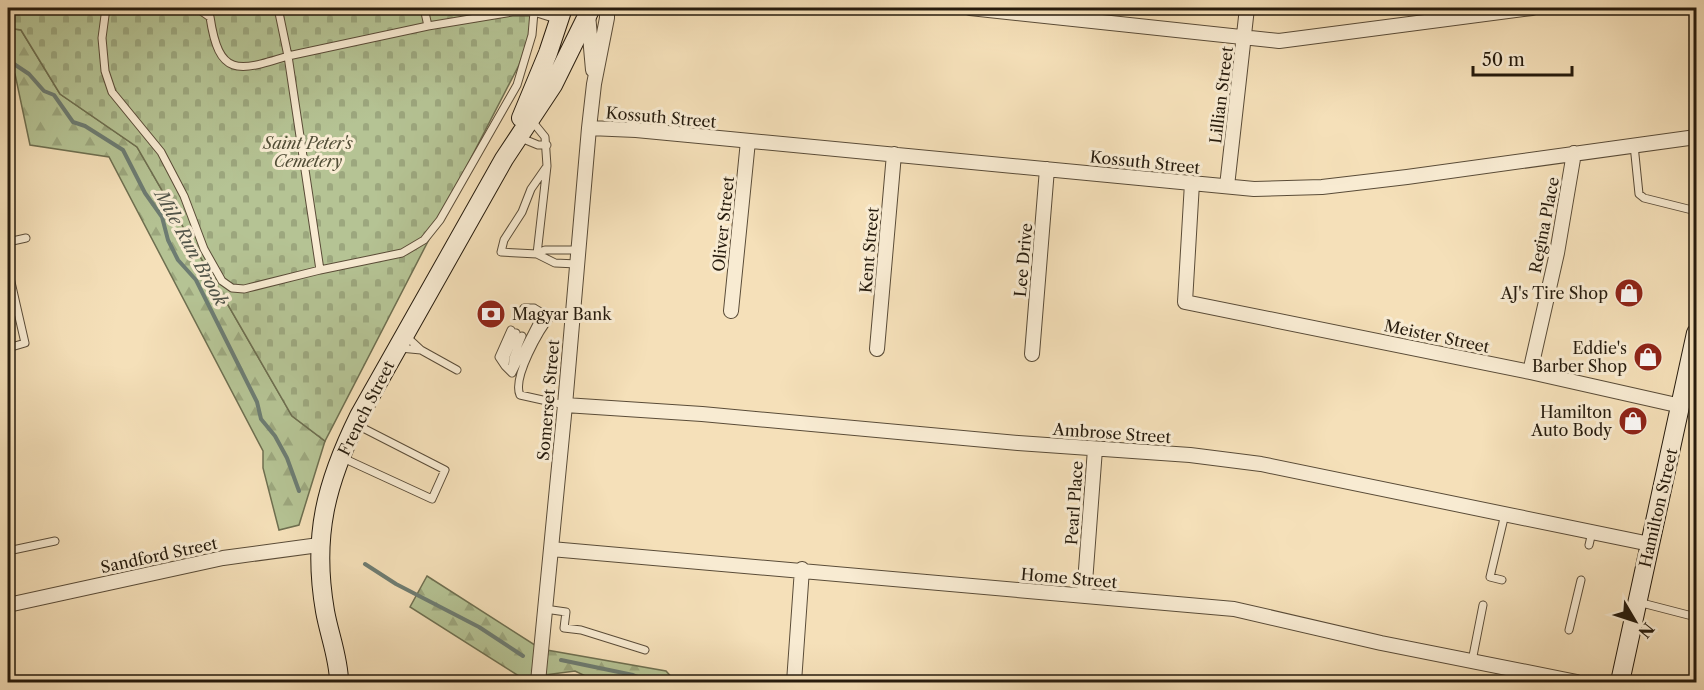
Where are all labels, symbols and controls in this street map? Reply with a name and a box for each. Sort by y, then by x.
scale bar [1473,39,1572,77]
street label: Lillian Street [1205,45,1237,145]
text: 50 m [1482,49,1525,71]
street label: Kossuth Street [605,102,717,132]
park label: Saint Peter's Cemetery [262,133,353,171]
street label: Kossuth Street [1089,146,1201,178]
street label: Oliver Street [708,175,738,273]
street label: Regina Place [1525,175,1563,275]
water label: Mile Run Brook [149,184,232,311]
street label: Kent Street [855,206,883,294]
street label: Lee Drive [1010,222,1036,298]
shop icon: AJ's Tire Shop [1613,277,1645,309]
place label: AJ's Tire Shop [1500,283,1608,303]
bank icon: Magyar Bank [475,298,507,330]
place label: Magyar Bank [512,304,612,324]
street label: Meister Street [1383,315,1492,357]
street label: Somerset Street [533,338,563,461]
place label: Eddie's Barber Shop [1532,338,1627,376]
shop icon: Eddie's Barber Shop [1632,341,1664,373]
street label: French Street [334,357,399,459]
place label: Hamilton Auto Body [1530,402,1613,440]
shop icon: Hamilton Auto Body [1617,405,1649,437]
street label: Ambrose Street [1051,419,1172,447]
street label: Hamilton Street [1635,446,1682,570]
street label: Pearl Place [1061,460,1087,546]
street label: Sandford Street [99,533,220,577]
street label: Home Street [1020,564,1118,592]
north arrow [1605,591,1665,651]
text: N [1634,619,1659,642]

